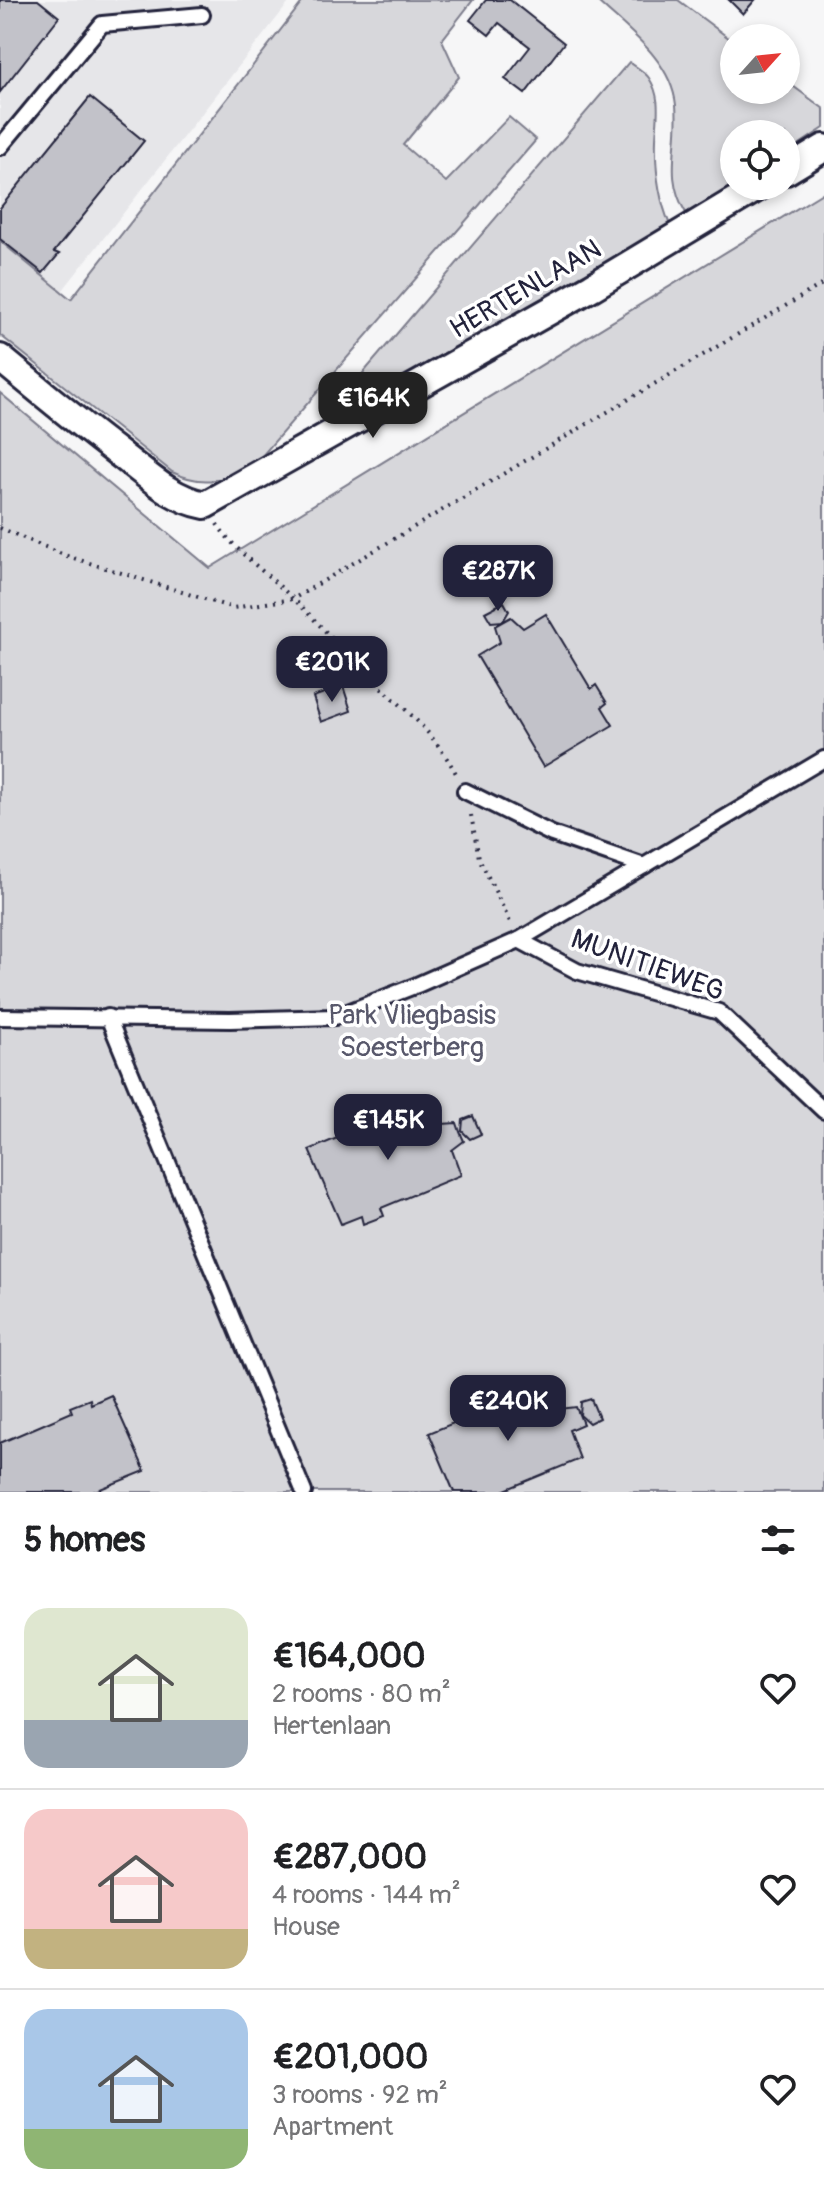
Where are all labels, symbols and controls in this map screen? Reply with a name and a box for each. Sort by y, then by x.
north arrow [720,24,800,104]
map controls [720,24,800,200]
button: locate [720,120,800,200]
street label: HERTENLAAN [444,232,608,347]
pin: €164K [317,372,429,440]
text: €164K [336,382,410,414]
pin: €287K [442,545,554,613]
text: €287K [461,555,535,587]
pin: €201K [276,636,388,704]
text: €201K [294,646,370,678]
street label: MUNITIEWEG [566,922,729,1009]
park label: Park Vliegbasis Soesterberg [328,998,497,1065]
pin: €145K [332,1094,444,1162]
text: €145K [352,1104,424,1136]
pin: €240K [452,1375,564,1443]
text: €240K [468,1385,548,1417]
icon: filters [756,1518,800,1562]
text: 5 homes [24,1519,145,1562]
text: €164,000 [272,1635,426,1678]
icon: home [88,1640,184,1736]
icon: heart [756,1666,800,1710]
text: 2 rooms · 80 m² [272,1678,451,1710]
text: Hertenlaan [272,1710,391,1742]
text: €287,000 [272,1836,427,1879]
icon: home [88,1841,184,1937]
icon: heart [756,1867,800,1911]
text: 4 rooms · 144 m² [272,1879,461,1911]
text: House [272,1911,340,1943]
text: €201,000 [272,2036,428,2079]
icon: home [88,2041,184,2137]
icon: heart [756,2067,800,2111]
text: 3 rooms · 92 m² [272,2079,448,2111]
text: Apartment [272,2111,393,2143]

